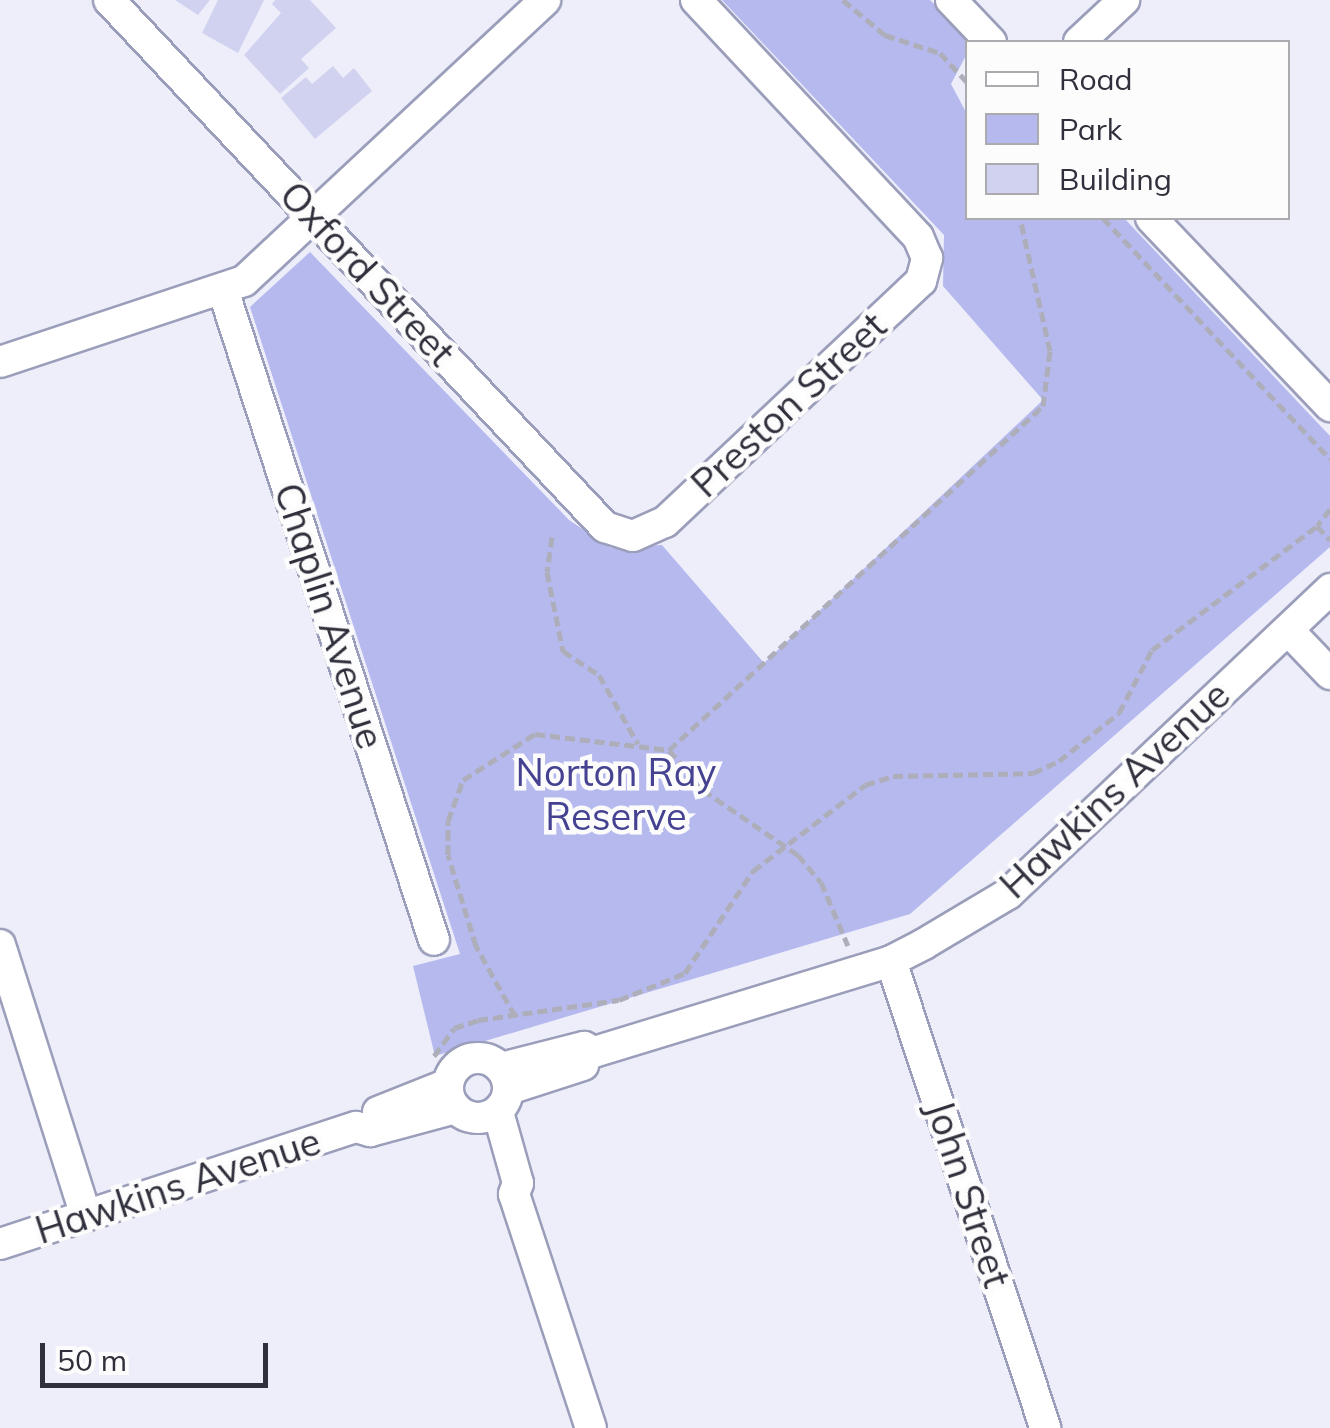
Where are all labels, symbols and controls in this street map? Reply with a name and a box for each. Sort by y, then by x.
legend [965,40,1290,220]
text: Road [1059,60,1133,98]
text: Park [1059,110,1122,148]
text: Building [1059,160,1172,198]
street label: Oxford Street [270,173,464,375]
street label: Preston Street [682,303,896,507]
street label: Chaplin Avenue [265,477,393,755]
street label: Hawkins Avenue [991,672,1239,908]
park label: Norton Ray Reserve [516,750,716,839]
street label: John Street [916,1095,1020,1293]
street label: Hawkins Avenue [30,1118,326,1254]
scale bar [45,1323,272,1385]
text: 50 m [57,1341,127,1379]

